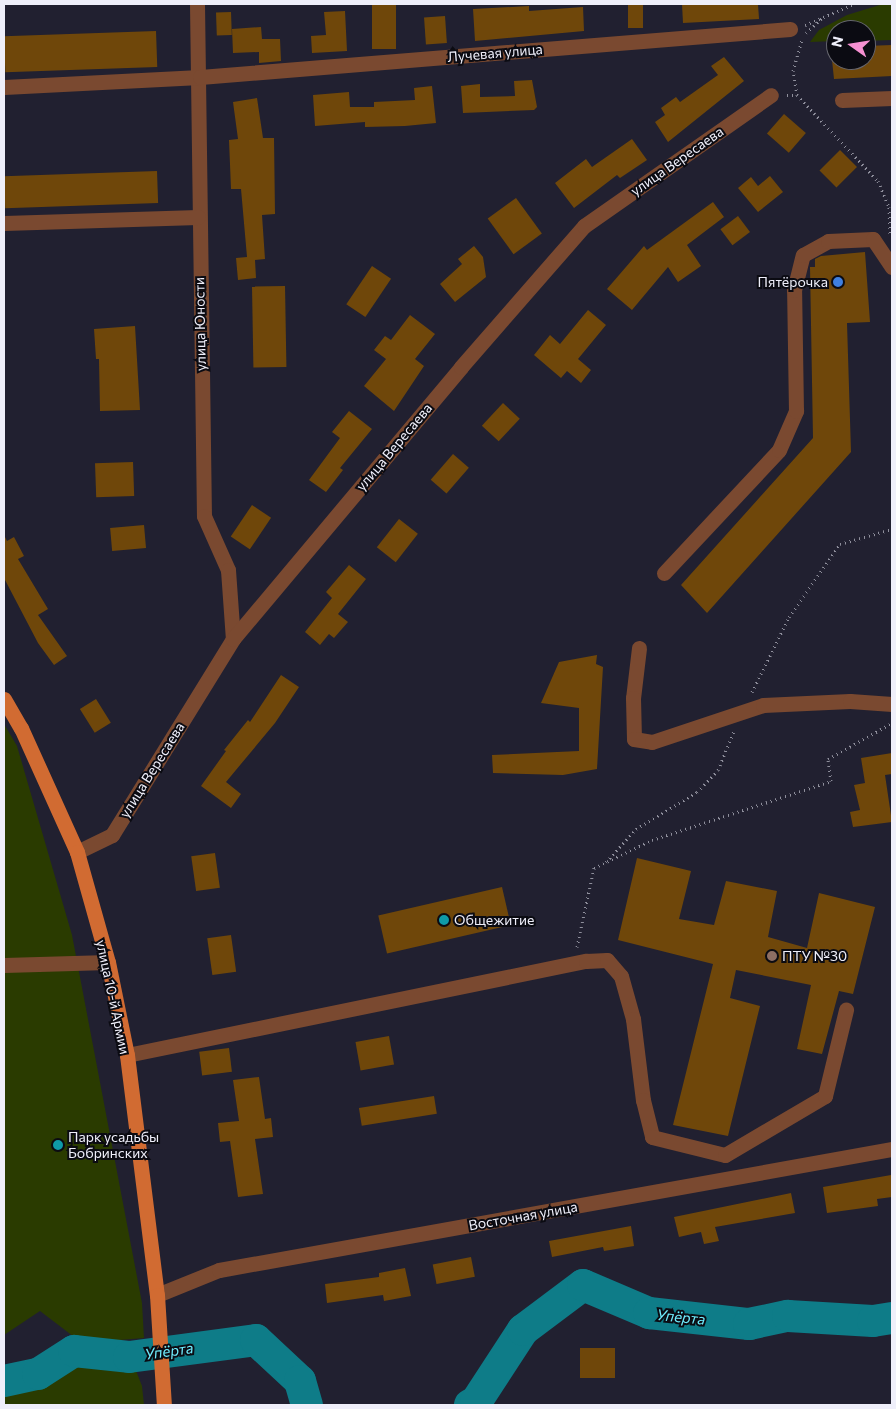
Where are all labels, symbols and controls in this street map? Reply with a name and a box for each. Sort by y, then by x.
north arrow [826,20,876,70]
text: N [827,35,846,49]
street label: Лучевая улица [447,40,543,66]
street label: улица Вересаева [627,123,727,199]
place label: Пятёрочка [758,274,828,290]
marker: Пятёрочка [832,276,844,288]
street label: улица Юности [191,277,209,371]
street label: улица Вересаева [352,400,436,494]
street label: улица Вересаева [116,719,188,821]
place label: Общежитие [454,912,534,928]
marker: Общежитие [438,914,450,926]
street label: улица 10-й Армии [93,938,133,1056]
place label: ПТУ №30 [782,948,847,964]
marker: ПТУ №30 [766,950,778,962]
place label: Парк усадьбы Бобринских [68,1129,159,1162]
marker: Парк усадьбы Бобринских [52,1139,64,1151]
street label: Восточная улица [467,1198,579,1234]
water label: Упёрта [656,1305,706,1329]
water label: Упёрта [143,1339,195,1363]

